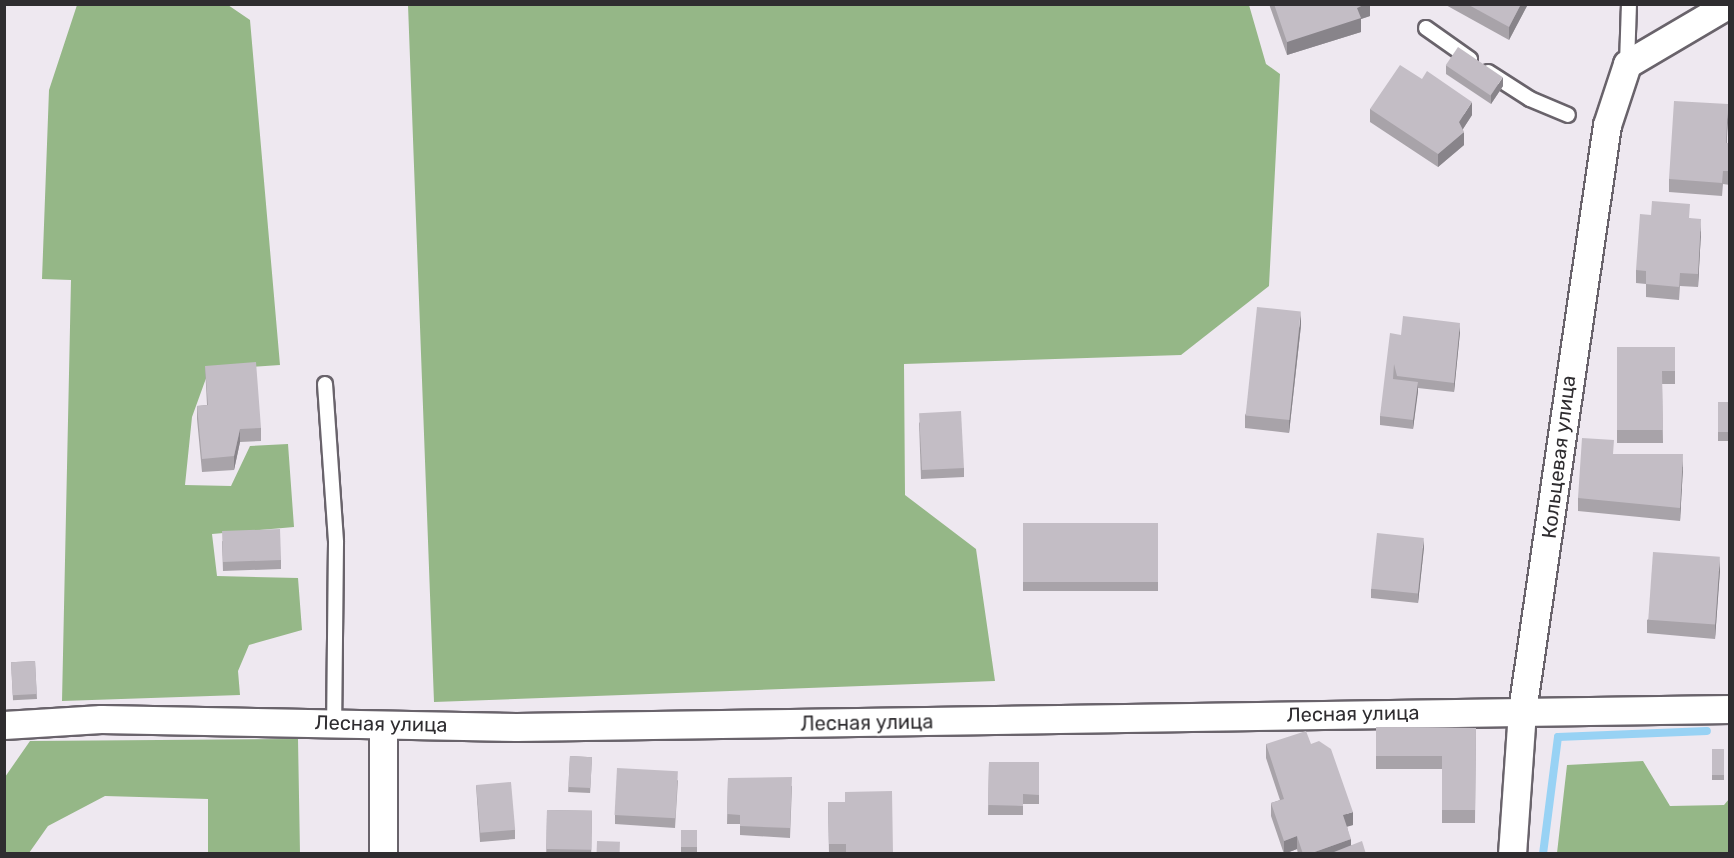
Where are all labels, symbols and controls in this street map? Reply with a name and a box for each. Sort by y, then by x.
street label: Кольцевая улица [1537,374,1581,540]
street label: Лесная улица [1286,701,1420,727]
street label: Лесная улица [800,710,934,736]
street label: Лесная улица [314,711,448,737]

